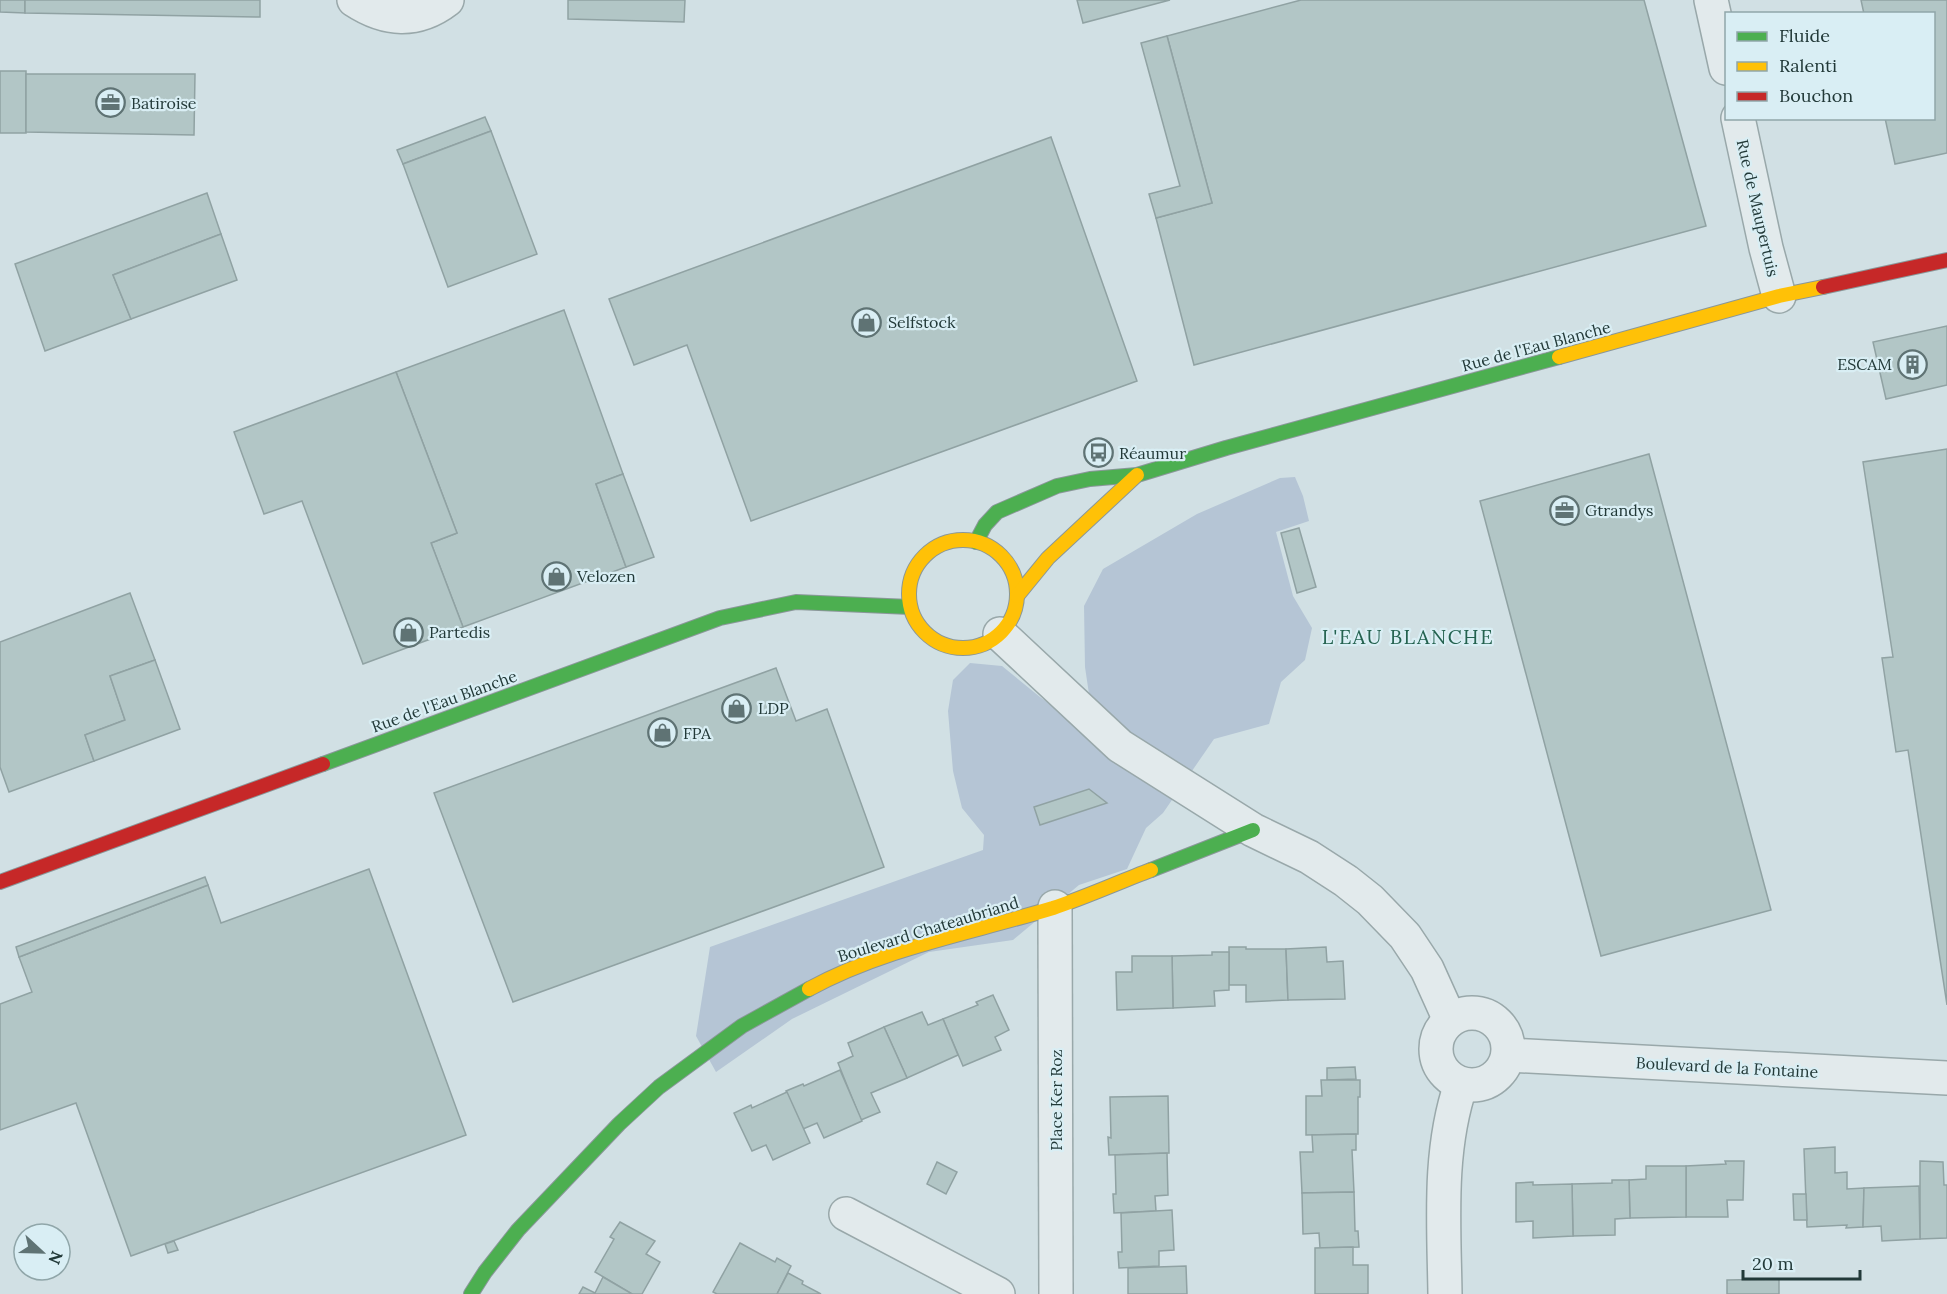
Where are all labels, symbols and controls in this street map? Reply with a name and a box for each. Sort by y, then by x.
legend [1725,12,1935,120]
text: Fluide [1779,24,1830,47]
text: Ralenti [1779,54,1837,77]
text: Bouchon [1779,84,1853,107]
office icon: Batiroise [94,87,126,119]
place label: Batiroise [131,93,197,113]
street label: Rue de Maupertuis [1732,137,1784,279]
shop icon: Selfstock [851,306,883,338]
place label: Selfstock [888,312,956,332]
street label: Rue de l'Eau Blanche [1459,316,1613,376]
building icon: ESCAM [1897,348,1929,380]
place label: ESCAM [1837,354,1892,374]
bus stop icon: Réaumur [1082,437,1114,469]
place label: Réaumur [1119,443,1186,463]
office icon: Gtrandys [1548,494,1580,526]
place label: Gtrandys [1585,500,1653,520]
shop icon: Velozen [540,560,572,592]
place label: Velozen [576,566,636,586]
shop icon: Partedis [392,616,424,648]
place label: Partedis [429,622,490,642]
district label: L'EAU BLANCHE [1322,624,1494,649]
street label: Rue de l'Eau Blanche [369,665,520,737]
shop icon: LDP [721,692,753,724]
place label: LDP [758,698,789,718]
shop icon: FPA [646,717,678,749]
place label: FPA [683,723,712,743]
street label: Boulevard Chateaubriand [835,892,1021,966]
street label: Place Ker Roz [1046,1049,1066,1151]
street label: Boulevard de la Fontaine [1635,1052,1819,1082]
north arrow [12,1222,72,1282]
scale bar [1743,1243,1860,1281]
text: N [44,1248,67,1267]
text: 20 m [1752,1252,1794,1275]

